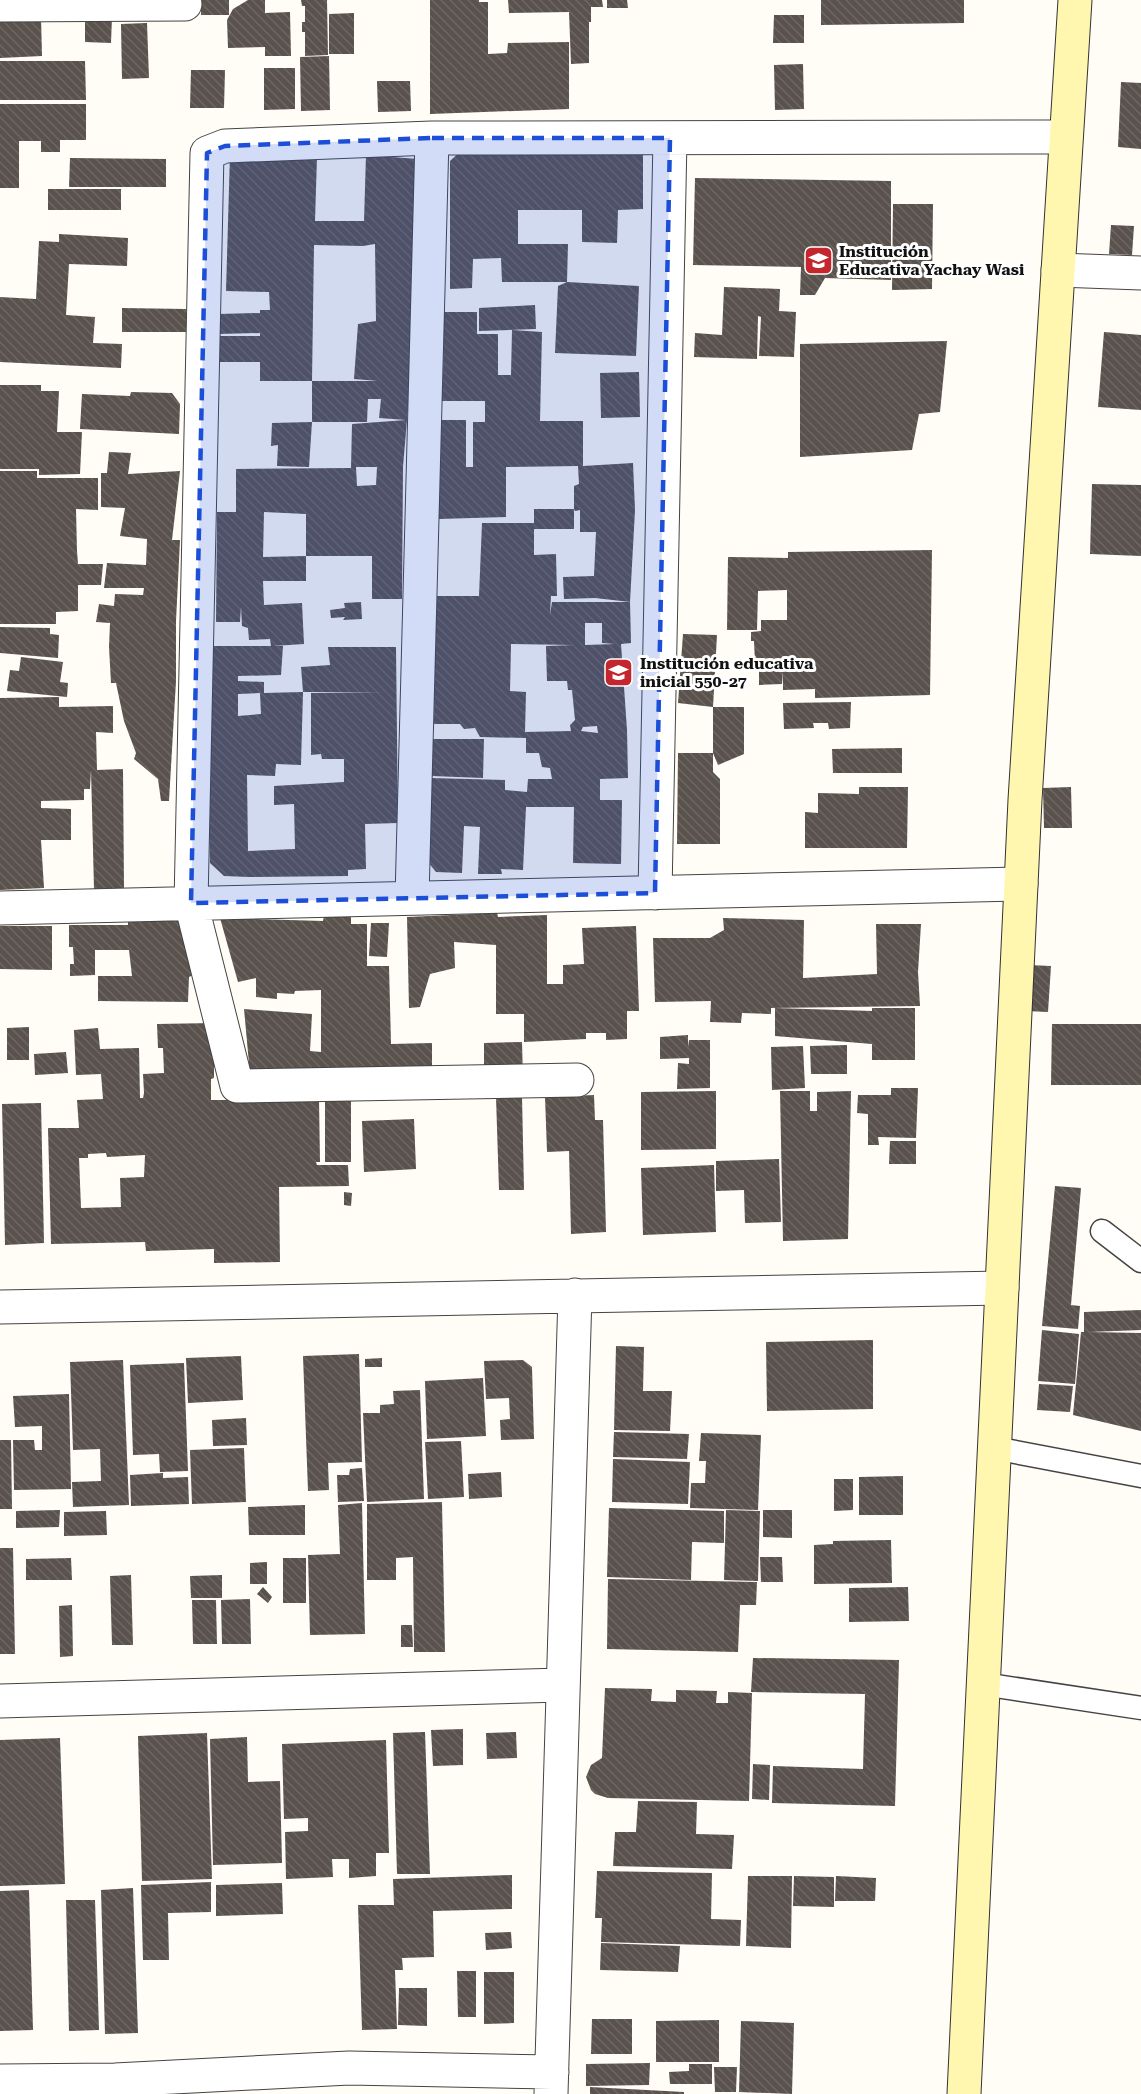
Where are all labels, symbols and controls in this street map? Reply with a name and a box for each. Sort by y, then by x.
place label: Institución Educativa Yachay Wasi [839,242,1025,279]
school or university icon: Institución Educativa Yachay Wasi [802,244,834,276]
place label: Institución educativa inicial 550-27 [640,654,814,691]
school or university icon: Institución educativa inicial 550-27 [603,656,635,688]

